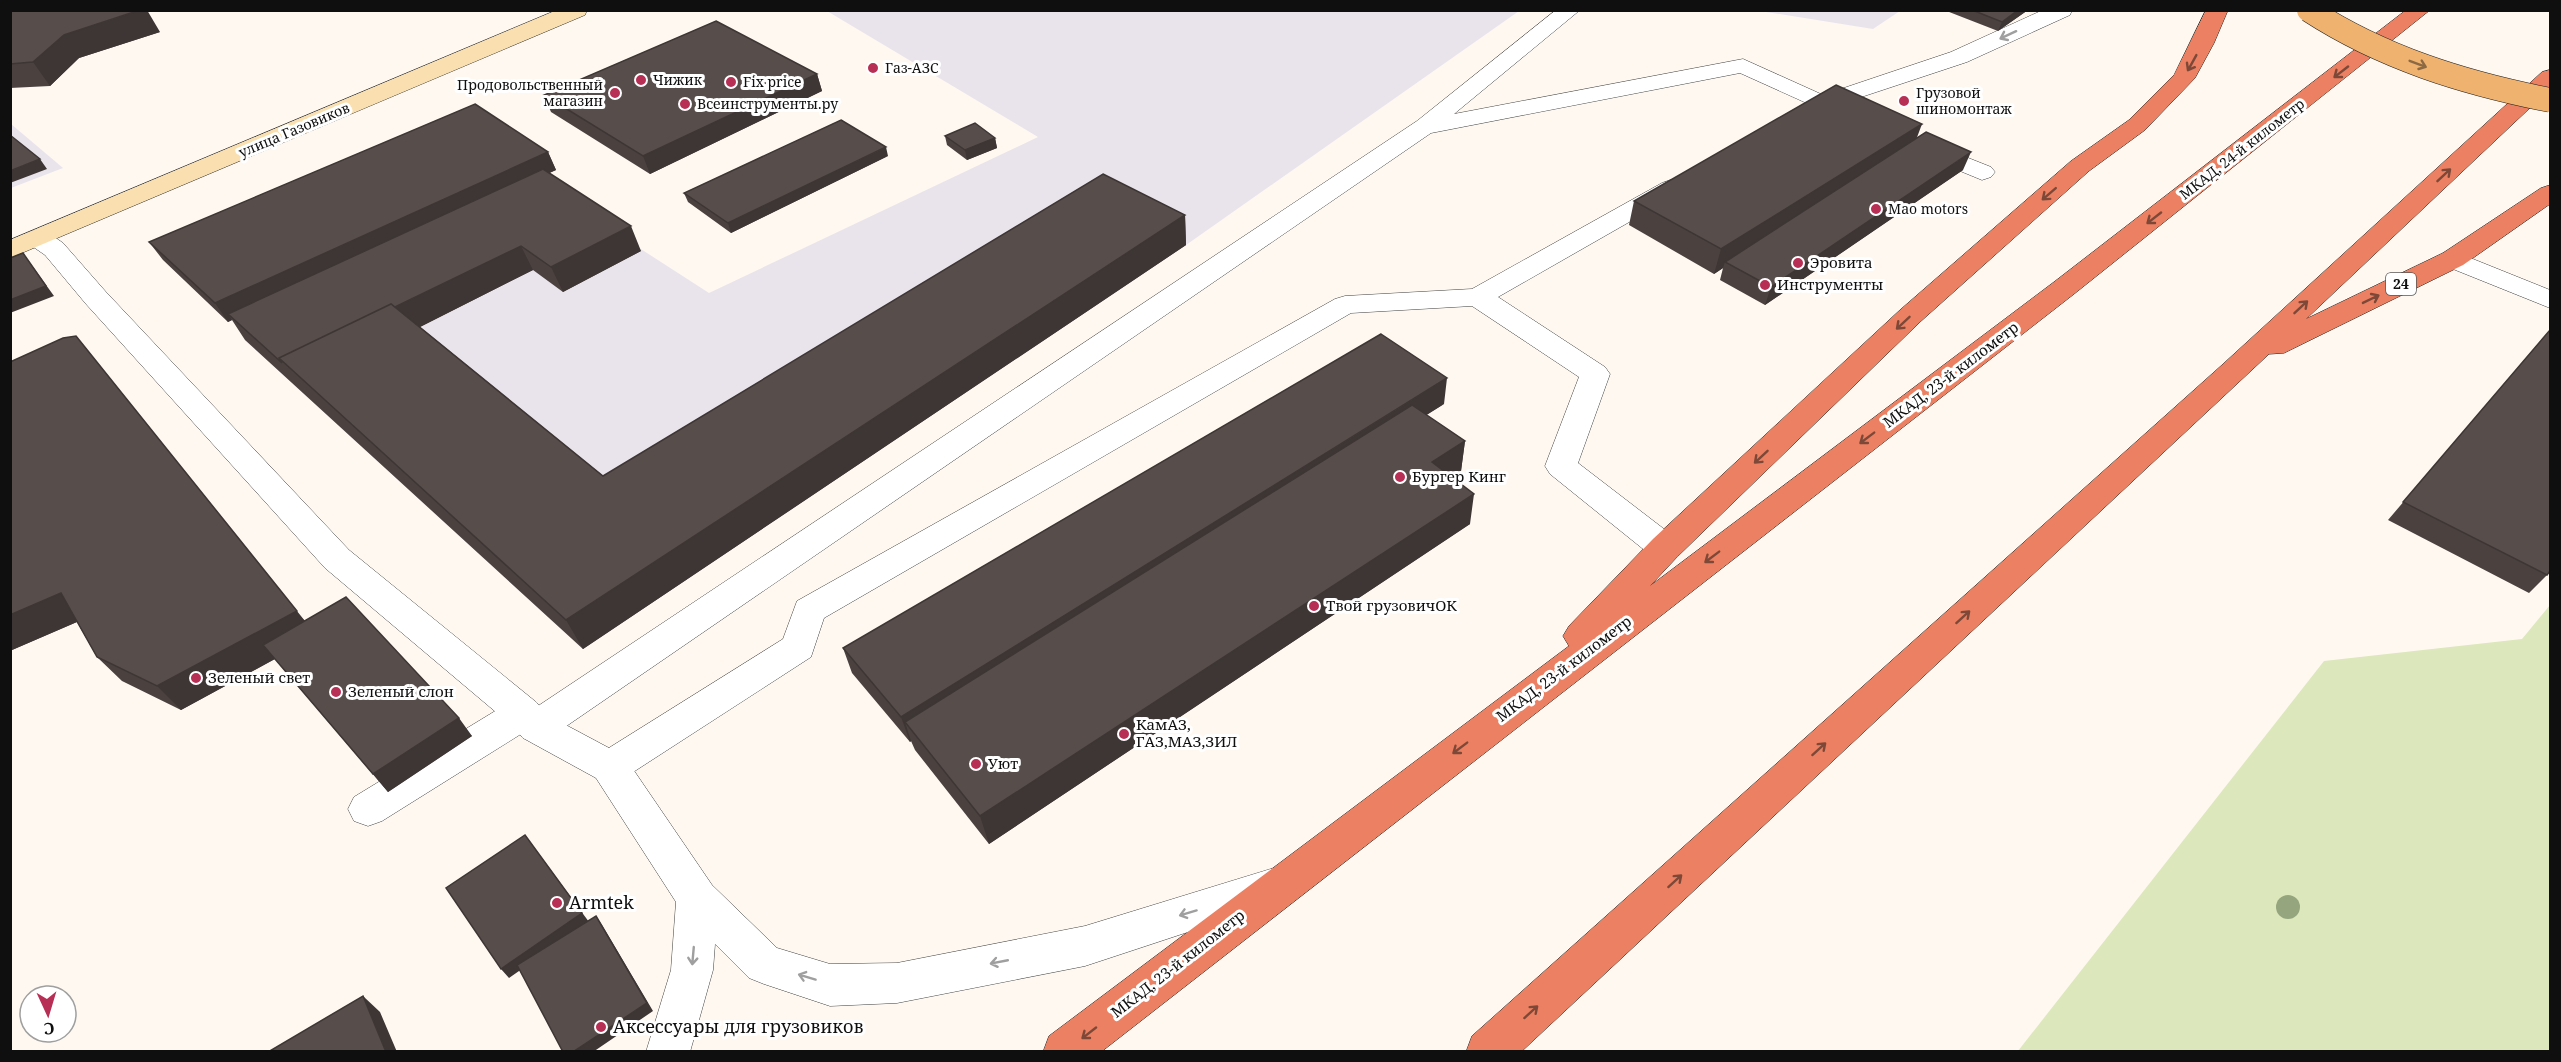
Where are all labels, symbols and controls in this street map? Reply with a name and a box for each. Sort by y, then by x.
one-way arrow [2000,29,2018,41]
one-way arrow [2186,54,2197,72]
place label: Газ-АЗС [885,58,939,77]
one-way arrow [2408,59,2426,70]
marker: Газ-АЗС [866,61,880,75]
one-way arrow [2333,66,2349,79]
place label: Чижик [653,70,703,89]
place label: Fix price [743,72,802,91]
marker: Чижик [634,73,648,87]
place label: Продовольственный магазин [457,75,603,110]
marker: Fix price [724,75,738,89]
place label: Грузовой шиномонтаж [1916,83,2013,118]
marker: Продовольственный магазин [608,86,622,100]
place label: Всеинструменты.ру [697,94,838,113]
marker: Грузовой шиномонтаж [1897,94,1911,108]
street label: МКАД, 24-й километр [2175,94,2308,203]
street label: улица Газовиков [235,97,352,161]
marker: Всеинструменты.ру [678,97,692,111]
one-way arrow [2436,168,2451,182]
one-way arrow [2042,187,2057,201]
place label: Mao motors [1888,199,1968,218]
marker: Mao motors [1869,202,1883,216]
one-way arrow [2146,211,2162,224]
place label: Эровита [1810,252,1873,272]
marker: Эровита [1791,256,1805,270]
road number: 24 [2386,273,2416,295]
place label: Инструменты [1777,274,1883,294]
marker: Инструменты [1758,278,1772,292]
one-way arrow [2361,293,2379,304]
one-way arrow [2293,300,2308,314]
one-way arrow [1895,316,1910,330]
street label: МКАД, 23-й километр [1879,317,2022,432]
one-way arrow [1859,432,1875,445]
one-way arrow [1754,450,1769,464]
place label: Бургер Кинг [1412,466,1506,486]
marker: Бургер Кинг [1393,470,1407,484]
one-way arrow [1704,550,1720,563]
place label: Твой грузовичОК [1326,595,1457,615]
marker: Твой грузовичОК [1307,599,1321,613]
street label: МКАД, 23-й километр [1492,611,1635,726]
one-way arrow [1955,611,1970,625]
place label: Зеленый свет [208,667,310,687]
marker: Зеленый свет [189,671,203,685]
place label: Зеленый слон [348,681,454,701]
marker: Зеленый слон [329,685,343,699]
place label: КамАЗ, ГАЗ,МАЗ,ЗИЛ [1136,714,1237,751]
marker: КамАЗ, ГАЗ,МАЗ,ЗИЛ [1117,727,1131,741]
one-way arrow [1453,742,1469,755]
one-way arrow [1811,742,1826,756]
place label: Уют [988,753,1018,773]
marker: Уют [969,757,983,771]
one-way arrow [1667,874,1682,888]
place label: Armtek [569,890,634,914]
marker: Armtek [550,896,564,910]
street label: МКАД, 23-й километр [1106,905,1248,1022]
one-way arrow [1179,908,1198,919]
one-way arrow [687,946,698,966]
one-way arrow [990,957,1010,968]
one-way arrow [798,971,817,982]
north arrow [18,984,78,1044]
one-way arrow [1523,1005,1538,1019]
place label: Аксессуары для грузовиков [613,1014,863,1038]
text: С [43,1018,55,1040]
marker: Аксессуары для грузовиков [594,1020,608,1034]
one-way arrow [1081,1027,1097,1040]

